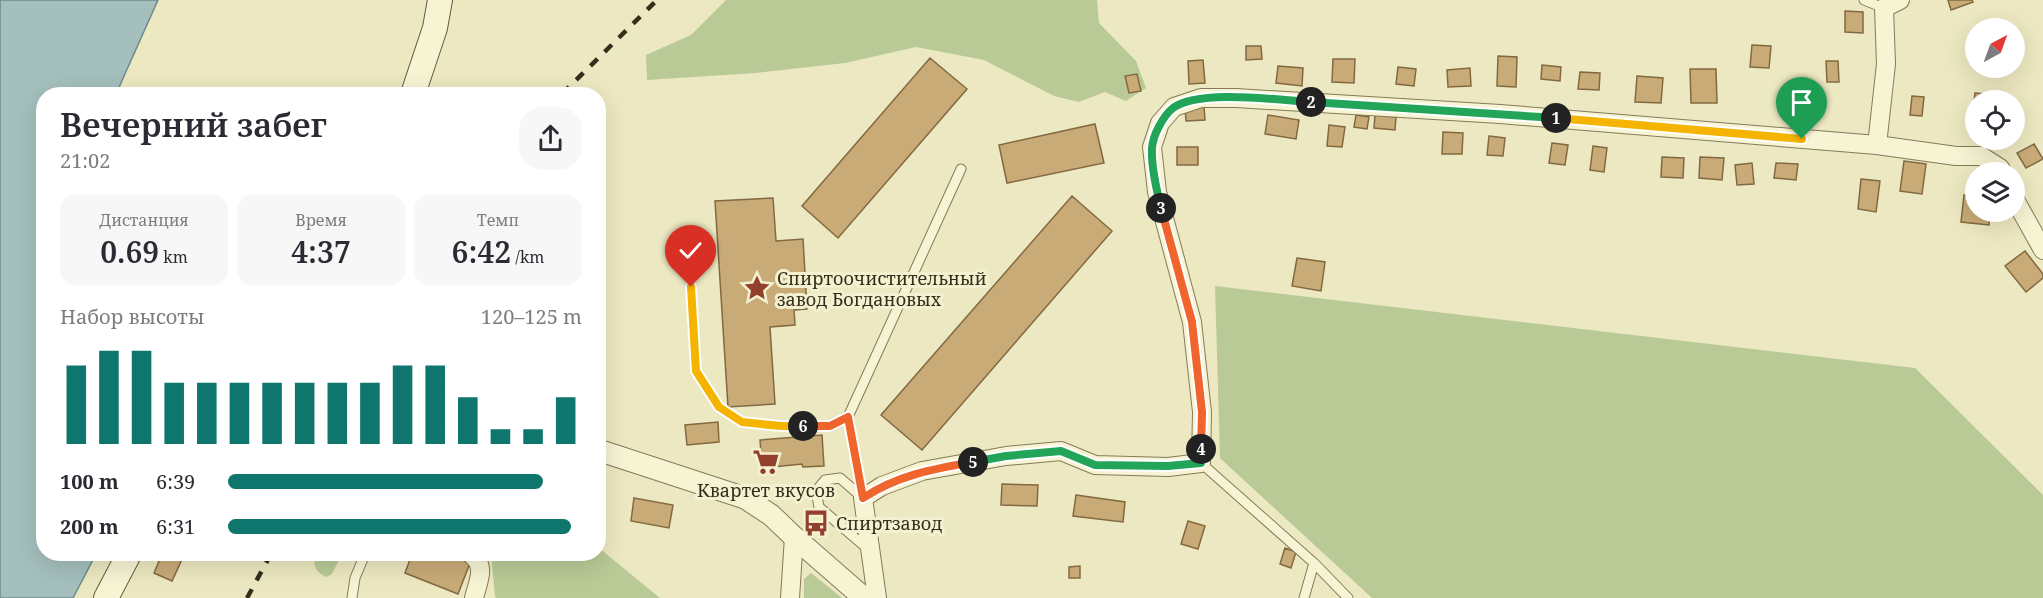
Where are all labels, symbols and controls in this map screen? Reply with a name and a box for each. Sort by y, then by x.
north arrow [1965,18,2025,78]
map controls [1965,18,2025,222]
pin [1776,77,1827,139]
icon: arrive [1785,86,1818,119]
pin: 2 [1296,87,1326,117]
button: locate [1965,90,2025,150]
text: 2 [1306,91,1316,113]
text: Вечерний забег [60,102,327,147]
pin: 1 [1541,103,1571,133]
button: share [519,107,582,170]
text: 1 [1551,107,1561,129]
text: 21:02 [60,147,110,174]
button: layers [1965,162,2025,222]
pin: 3 [1146,193,1176,223]
text: 3 [1156,197,1166,219]
text: Дистанция [99,209,189,231]
text: Время [295,209,347,231]
text: Темп [477,209,519,231]
pin [665,225,716,287]
text: 0.69 [100,231,159,272]
text: 4:37 [291,231,351,272]
text: 6:42 [452,231,511,272]
icon: check [674,234,707,267]
text: km [159,246,188,268]
text: /km [511,246,544,268]
place label: Спиртоочистительный завод Богдановых [777,266,987,311]
place icon: Спиртоочистительный завод Богдановых [742,273,772,303]
text: Набор высоты [60,303,204,330]
text: 120–125 m [481,303,582,330]
pin: 6 [788,411,818,441]
text: 6 [798,415,808,437]
pin: 4 [1186,434,1216,464]
text: 4 [1196,438,1206,460]
supermarket icon: Квартет вкусов [751,447,781,477]
pin: 5 [958,447,988,477]
text: 5 [968,451,978,473]
text: 100 m [60,468,119,495]
text: 6:39 [156,468,195,495]
place label: Квартет вкусов [697,478,835,502]
bus stop icon: Спиртзавод [801,508,831,538]
place label: Спиртзавод [836,511,942,535]
text: 200 m [60,513,119,540]
text: 6:31 [156,513,195,540]

